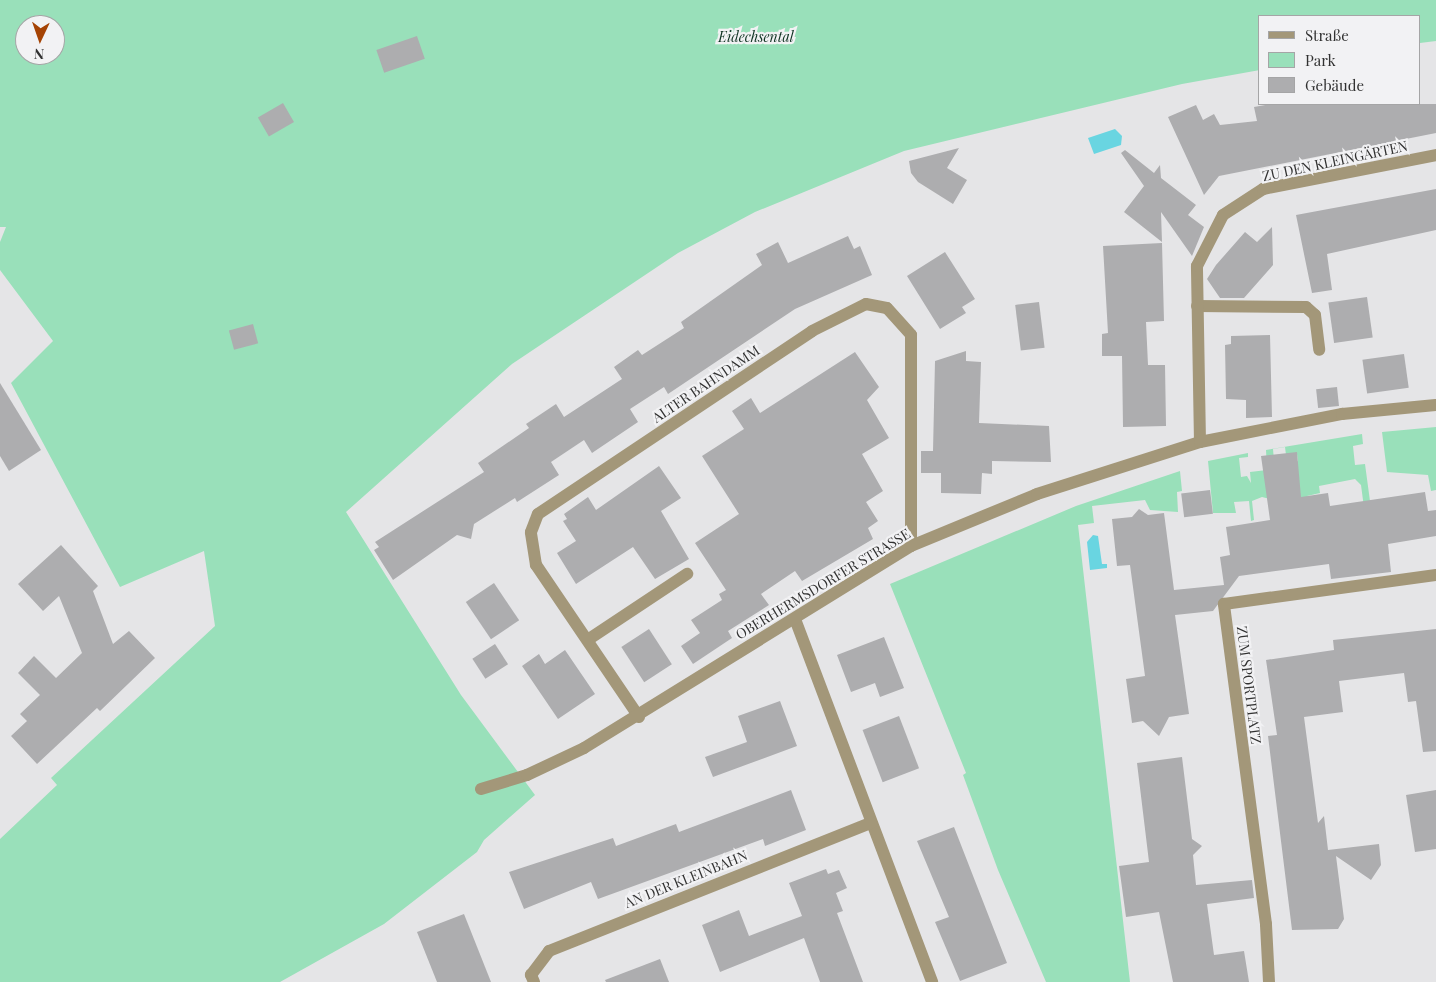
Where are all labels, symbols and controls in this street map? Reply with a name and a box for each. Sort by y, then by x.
north arrow [15,15,65,65]
legend [1258,15,1421,105]
text: Straße [1305,25,1349,45]
park label: Eidechsental [718,29,794,45]
text: N [34,45,45,64]
text: Park [1305,50,1336,70]
text: Gebäude [1305,75,1364,95]
street label: ZU DEN KLEINGÄRTEN [1261,137,1409,185]
street label: ALTER BAHNDAMM [649,342,763,426]
street label: OBERHERMSDORFER STRASSE [733,525,913,643]
street label: ZUM SPORTPLATZ [1233,625,1265,745]
street label: AN DER KLEINBAHN [622,847,750,911]

